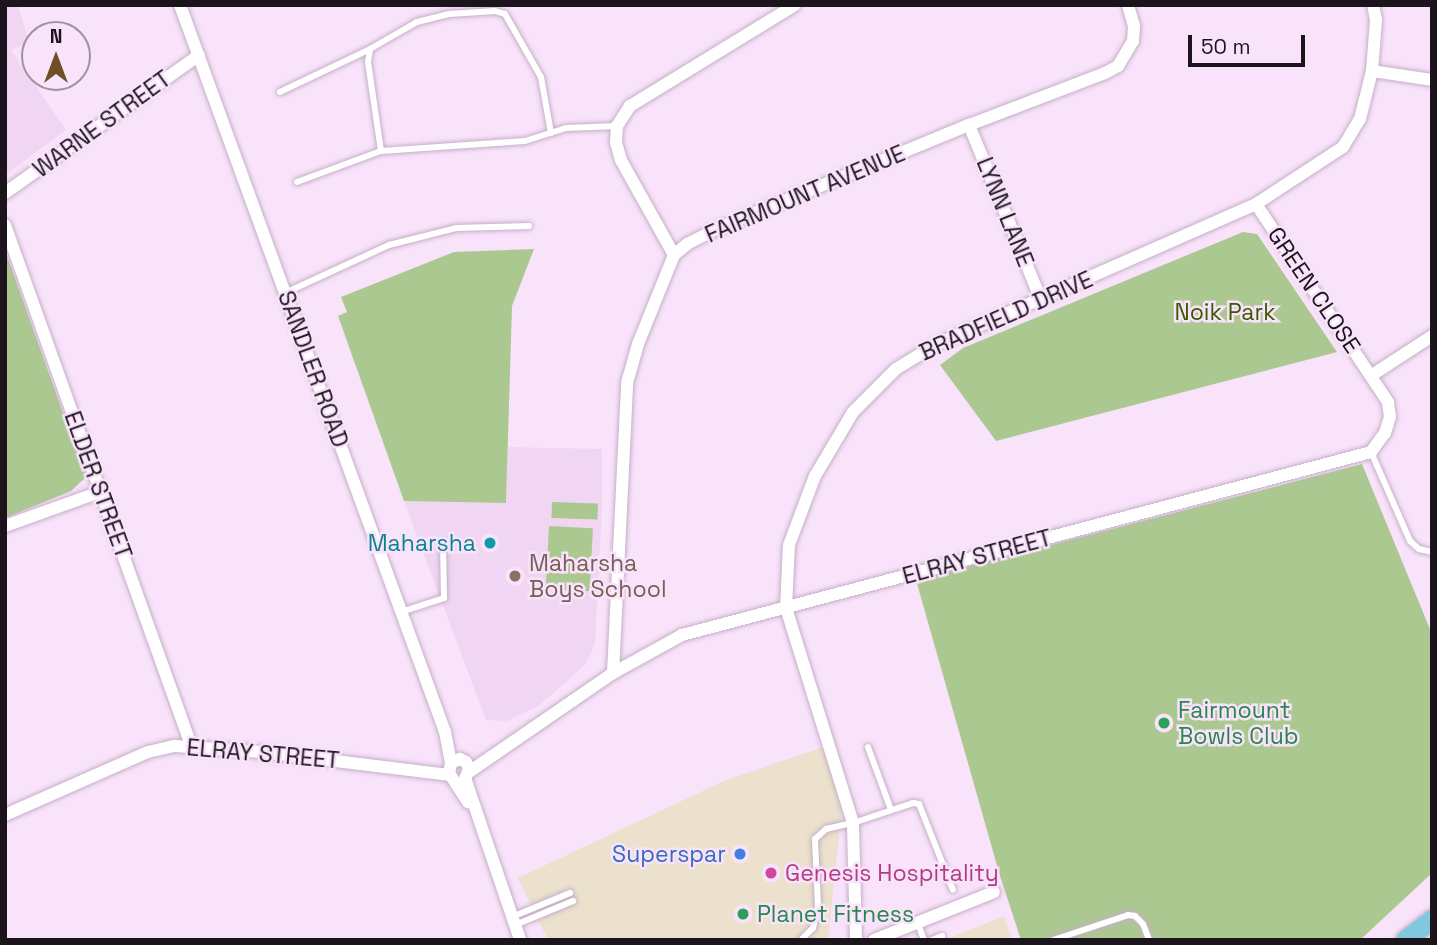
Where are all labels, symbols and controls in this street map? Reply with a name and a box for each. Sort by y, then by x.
north arrow [21,21,91,91]
scale bar [1192,21,1309,65]
text: N [50,24,62,49]
text: 50 m [1201,33,1251,60]
street label: WARNE STREET [28,65,176,183]
street label: FAIRMOUNT AVENUE [700,139,910,249]
street label: LYNN LANE [971,153,1039,271]
street label: GREEN CLOSE [1262,222,1366,358]
street label: BRADFIELD DRIVE [915,265,1097,367]
street label: SANDLER ROAD [272,287,354,451]
park label: Noik Park [1174,298,1276,326]
street label: ELDER STREET [59,407,137,563]
street label: ELRAY STREET [899,524,1055,590]
place label: Maharsha [368,529,476,557]
marker: Maharsha [482,535,498,551]
place label: Maharsha Boys School [529,549,667,603]
marker: Maharsha Boys School [507,568,523,584]
place label: Fairmount Bowls Club [1178,696,1299,750]
marker: Fairmount Bowls Club [1156,715,1172,731]
street label: ELRAY STREET [185,734,341,774]
place label: Superspar [612,840,726,868]
marker: Superspar [732,846,748,862]
place label: Genesis Hospitality [785,859,999,887]
marker: Genesis Hospitality [763,865,779,881]
place label: Planet Fitness [757,900,914,928]
marker: Planet Fitness [735,906,751,922]

